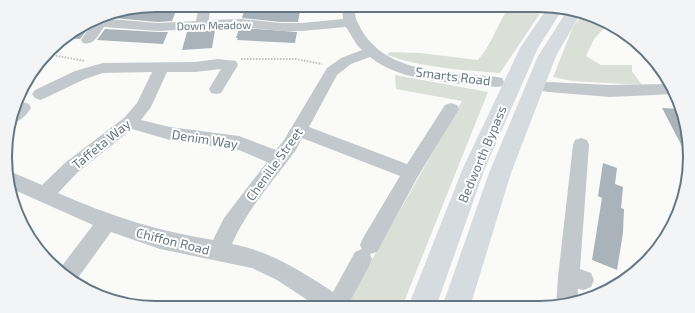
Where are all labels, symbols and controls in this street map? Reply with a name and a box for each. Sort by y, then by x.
street label: Down Meadow [177,18,251,32]
street label: Smarts Road [415,63,491,89]
street label: Bedworth Bypass [454,103,510,205]
street label: Taffeta Way [69,115,134,172]
street label: Chenille Street [242,124,306,204]
street label: Denim Way [171,126,239,152]
street label: Chiffon Road [135,224,211,258]

